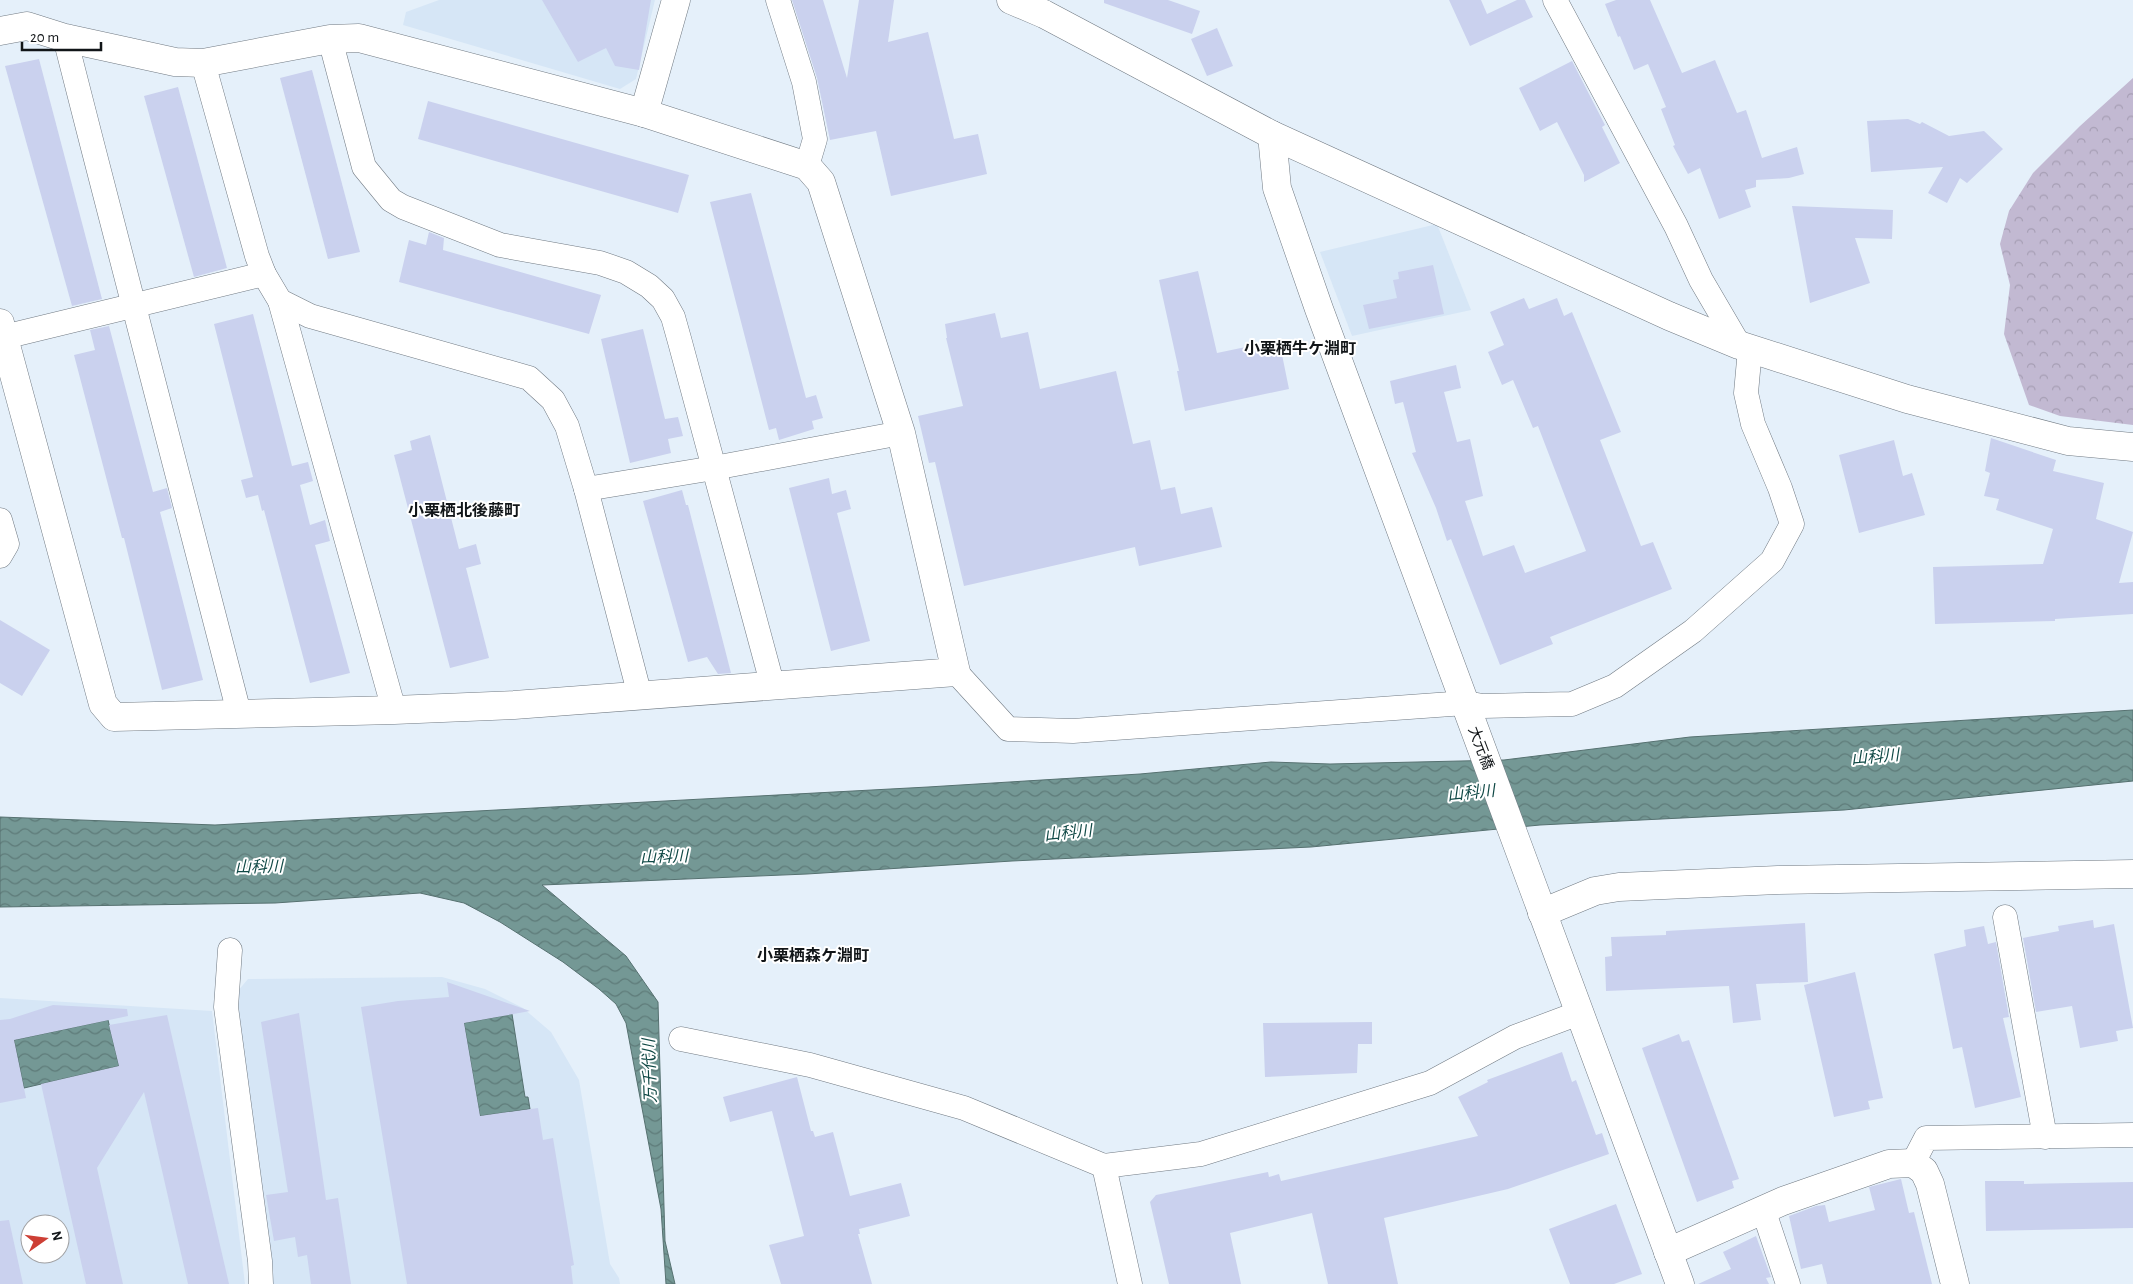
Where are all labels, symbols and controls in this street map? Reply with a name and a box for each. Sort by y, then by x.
scale bar [22,20,101,52]
text: 20 m [30,30,59,45]
district label: 小栗栖牛ケ淵町 [1244,339,1356,357]
district label: 小栗栖北後藤町 [408,502,520,519]
street label: 大元橋 [1465,724,1497,772]
water label: 山科川 [1850,746,1902,767]
water label: 山科川 [1446,781,1498,803]
water label: 山科川 [1043,821,1095,843]
water label: 山科川 [640,847,690,866]
water label: 山科川 [235,858,285,875]
district label: 小栗栖森ケ淵町 [757,946,869,964]
water label: 万千代川 [640,1037,659,1103]
north arrow [20,1214,70,1264]
text: N [49,1230,65,1243]

